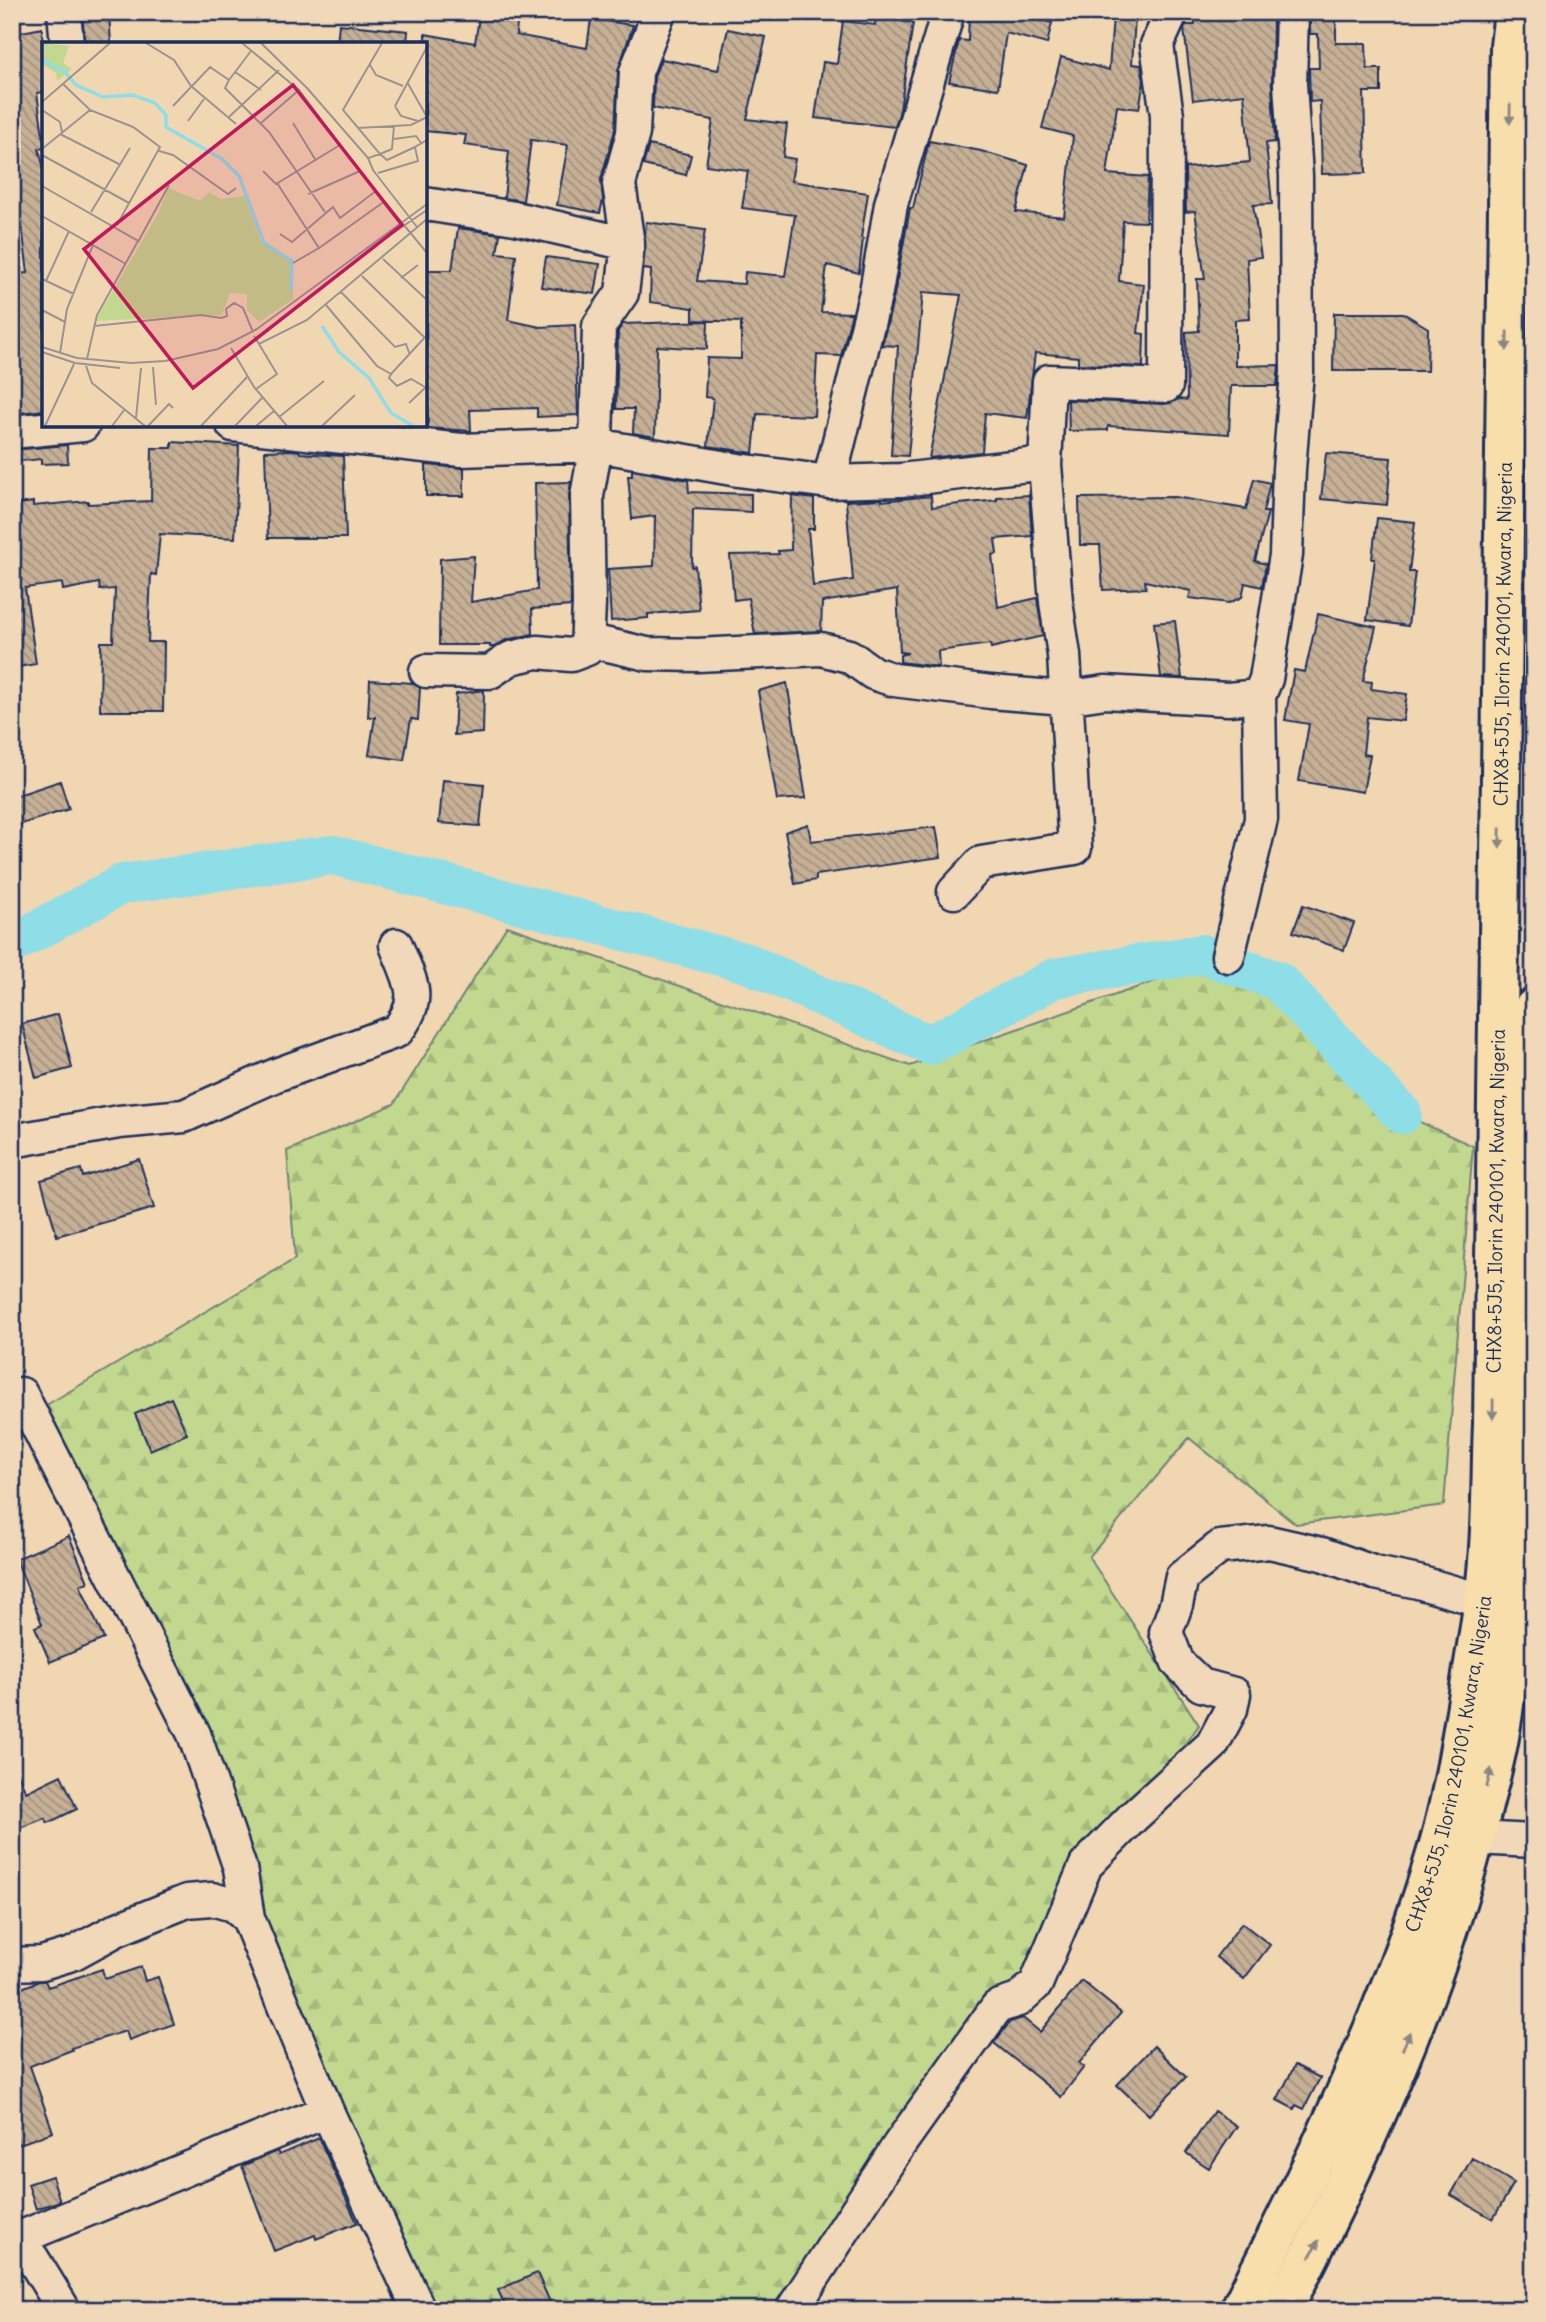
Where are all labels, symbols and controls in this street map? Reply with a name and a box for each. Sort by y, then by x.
inset map [42,42,427,427]
one-way arrow [1504,103,1515,125]
one-way arrow [1501,331,1512,353]
street label: CHX8+5J5, Ilorin 240101, Kwara, Nigeria [1489,462,1517,807]
one-way arrow [1494,827,1506,849]
street label: CHX8+5J5, Ilorin 240101, Kwara, Nigeria [1482,1028,1510,1374]
one-way arrow [1487,1398,1499,1420]
street label: CHX8+5J5, Ilorin 240101, Kwara, Nigeria [1400,1594,1497,1935]
one-way arrow [1484,1767,1495,1789]
one-way arrow [1400,2031,1411,2052]
one-way arrow [1308,2239,1319,2259]

